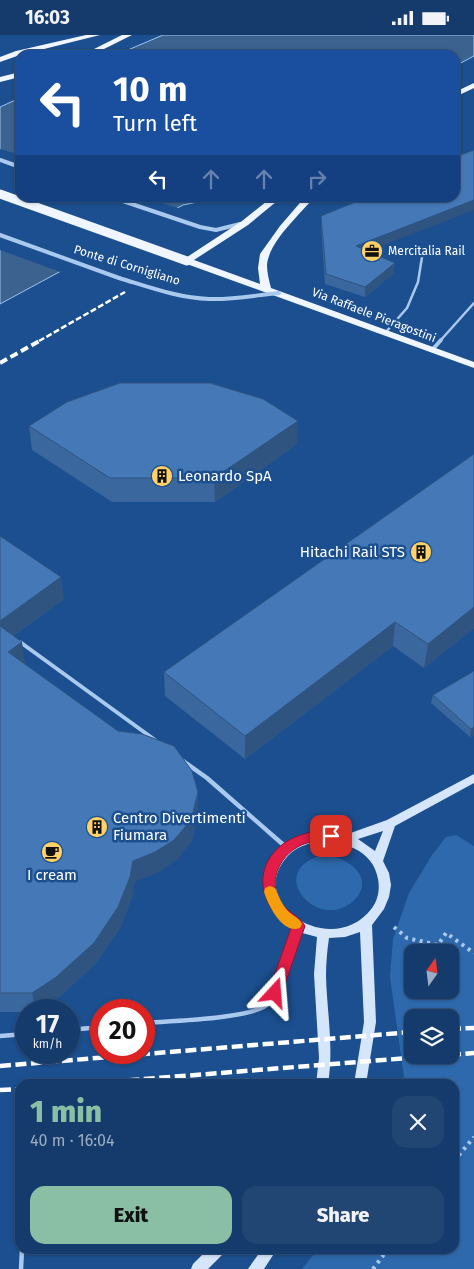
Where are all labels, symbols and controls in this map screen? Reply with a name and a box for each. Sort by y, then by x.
text: 16:03 [25,6,70,29]
text: 10 m [113,68,188,110]
icon: left [30,70,95,135]
text: Turn left [113,110,197,137]
icon: left [144,165,172,193]
icon: ahead [197,165,225,193]
icon: ahead [250,165,278,193]
icon: right [303,165,331,193]
office icon: Mercitalia Rail [360,239,384,263]
street label: Ponte di Cornigliano [72,242,182,288]
place label: Mercitalia Rail [388,244,466,258]
street label: Via Raffaele Pieragostini [310,285,438,345]
building icon: Leonardo SpA [150,464,174,488]
place label: Leonardo SpA [178,467,272,485]
building icon: Hitachi Rail STS [409,540,433,564]
place label: Hitachi Rail STS [300,543,405,561]
place label: Centro Divertimenti Fiumara [113,809,246,844]
building icon: Centro Divertimenti Fiumara [85,815,109,839]
pin [310,815,352,857]
icon: arrive [317,822,345,850]
cafe icon: I cream [40,840,64,864]
place label: I cream [27,866,77,884]
north arrow [404,944,459,999]
map controls [404,944,459,1064]
position arrow [248,966,300,1018]
speed limit sign: 20 [90,999,155,1064]
button: layers [404,1009,459,1064]
text: 17 [36,1010,59,1040]
text: km/h [33,1037,62,1051]
text: 1 min [30,1094,102,1130]
button: close [392,1096,444,1148]
text: 40 m · 16:04 [30,1131,114,1150]
button: Exit [30,1186,232,1244]
button: Share [242,1186,444,1244]

